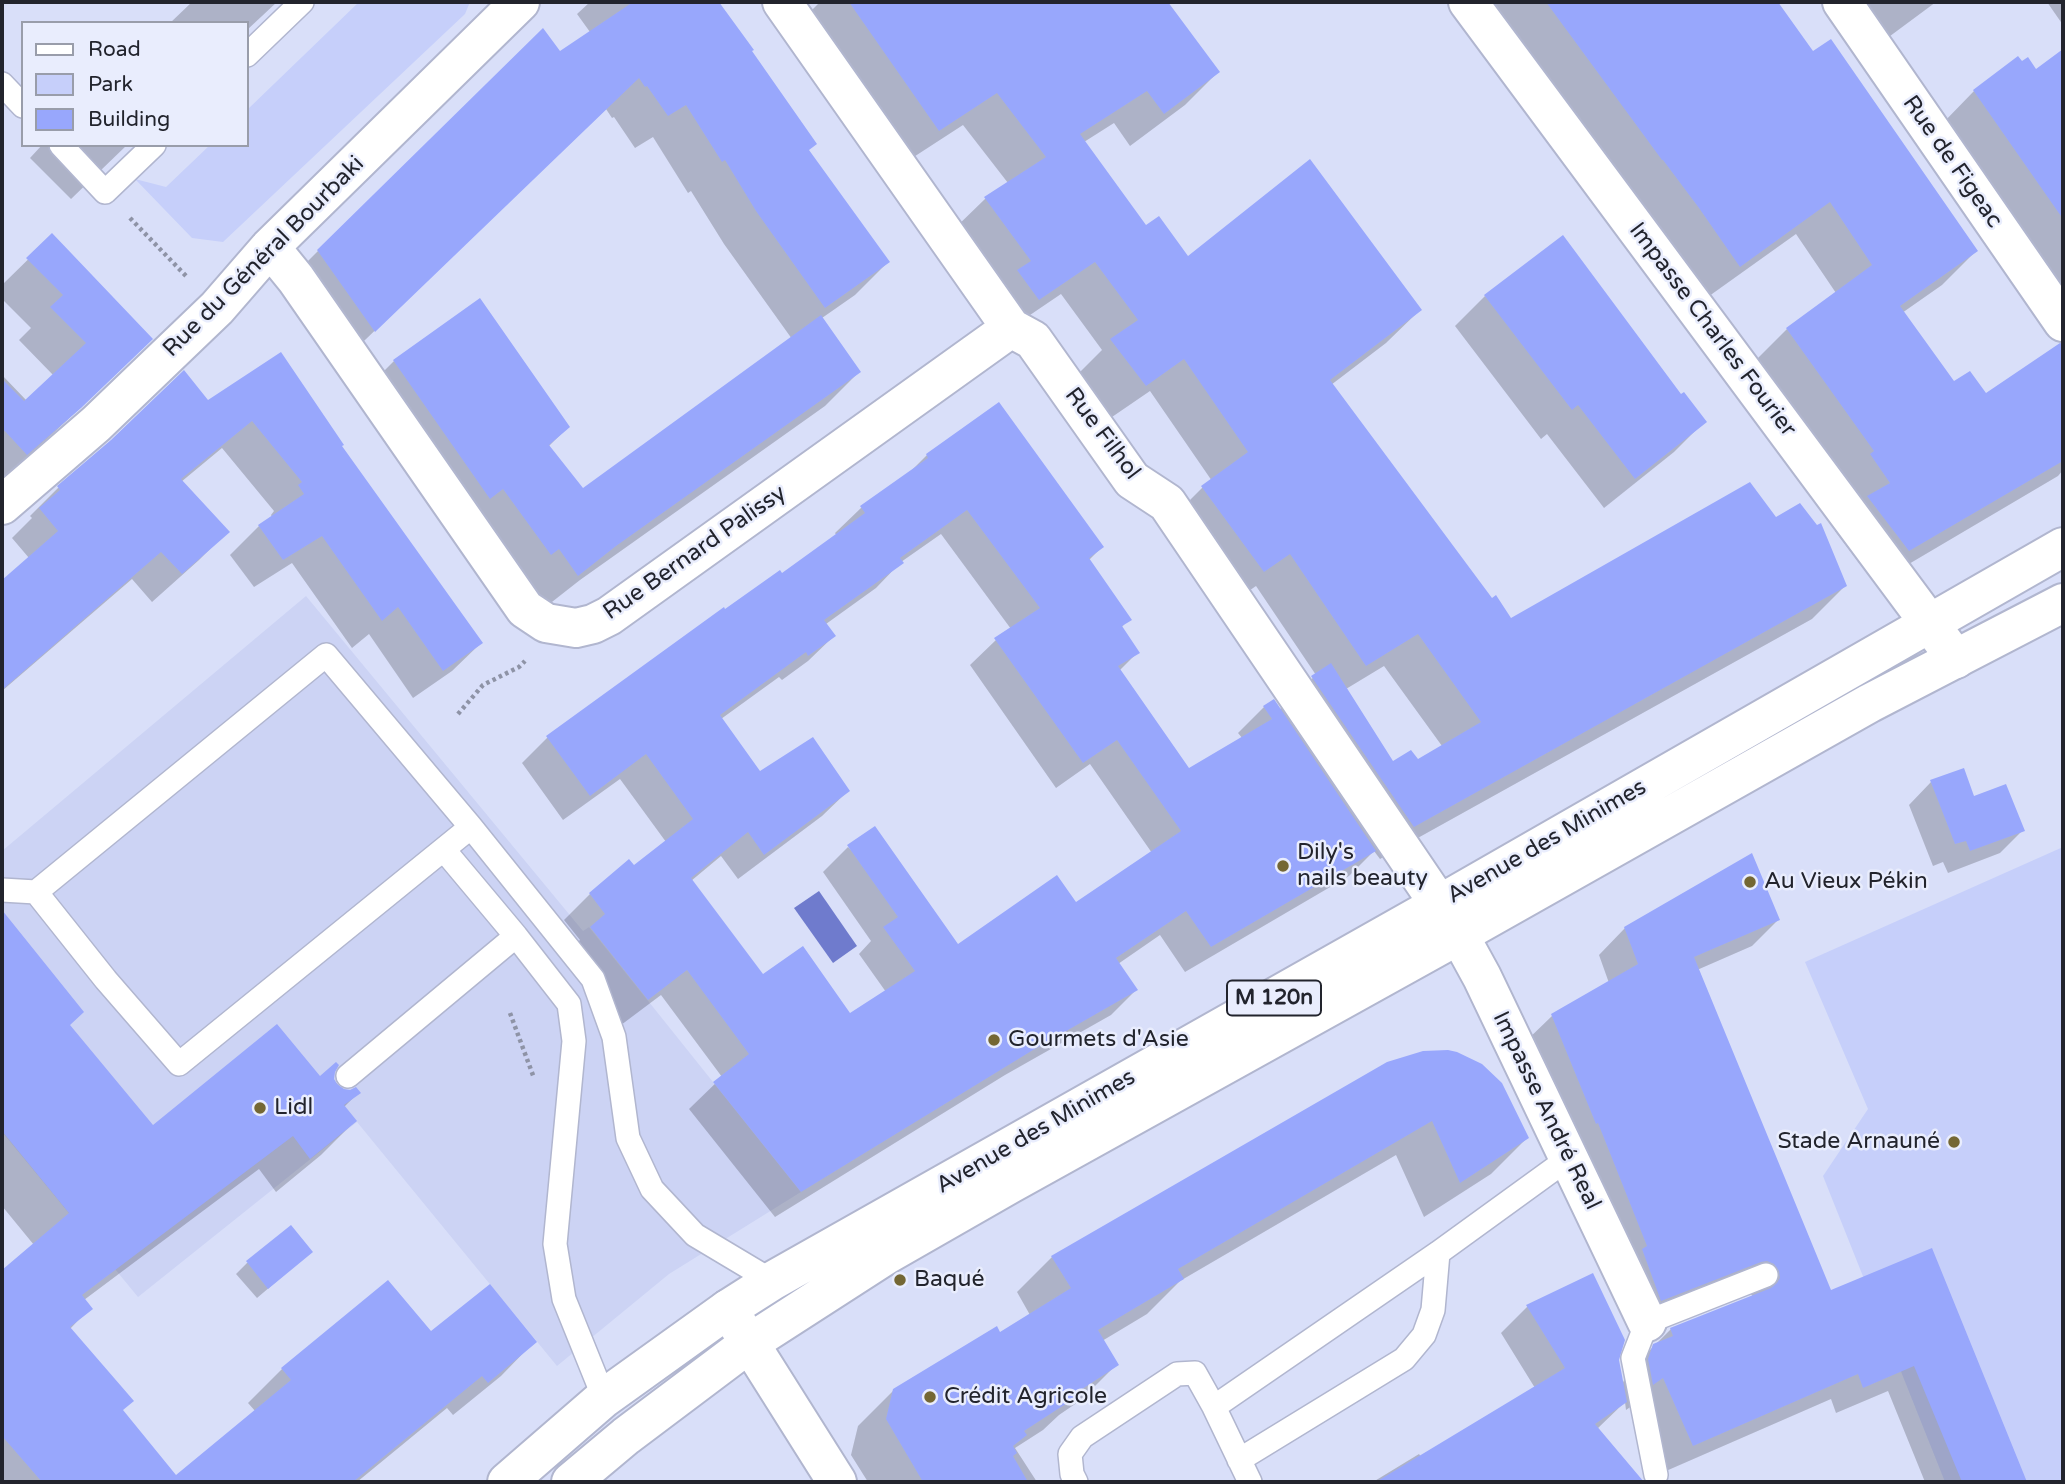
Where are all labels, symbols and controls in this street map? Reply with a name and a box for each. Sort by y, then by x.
legend [21,21,248,147]
text: Road [88,37,141,62]
text: Park [88,72,133,97]
street label: Rue de Figeac [1896,91,2008,233]
text: Building [88,107,170,132]
street label: Rue du Général Bourbaki [158,151,370,363]
street label: Impasse Charles Fourier [1622,218,1802,442]
street label: Rue Filhol [1058,382,1146,486]
street label: Rue Bernard Palissy [598,480,792,626]
street label: Avenue des Minimes [1442,774,1652,910]
place label: Dily's nails beauty [1297,839,1428,893]
marker: Dily's nails beauty [1275,858,1291,874]
place label: Au Vieux Pékin [1764,868,1928,896]
marker: Au Vieux Pékin [1742,874,1758,890]
road number: M 120n [1227,981,1321,1016]
street label: Impasse André Real [1486,1007,1606,1215]
place label: Gourmets d'Asie [1008,1026,1189,1054]
marker: Gourmets d'Asie [986,1032,1002,1048]
street label: Avenue des Minimes [931,1064,1141,1200]
place label: Lidl [274,1094,313,1122]
marker: Lidl [252,1100,268,1116]
place label: Stade Arnauné [1777,1128,1940,1156]
marker: Stade Arnauné [1946,1134,1962,1150]
place label: Baqué [914,1266,984,1294]
marker: Baqué [892,1272,908,1288]
place label: Crédit Agricole [944,1383,1107,1411]
marker: Crédit Agricole [922,1389,938,1405]

